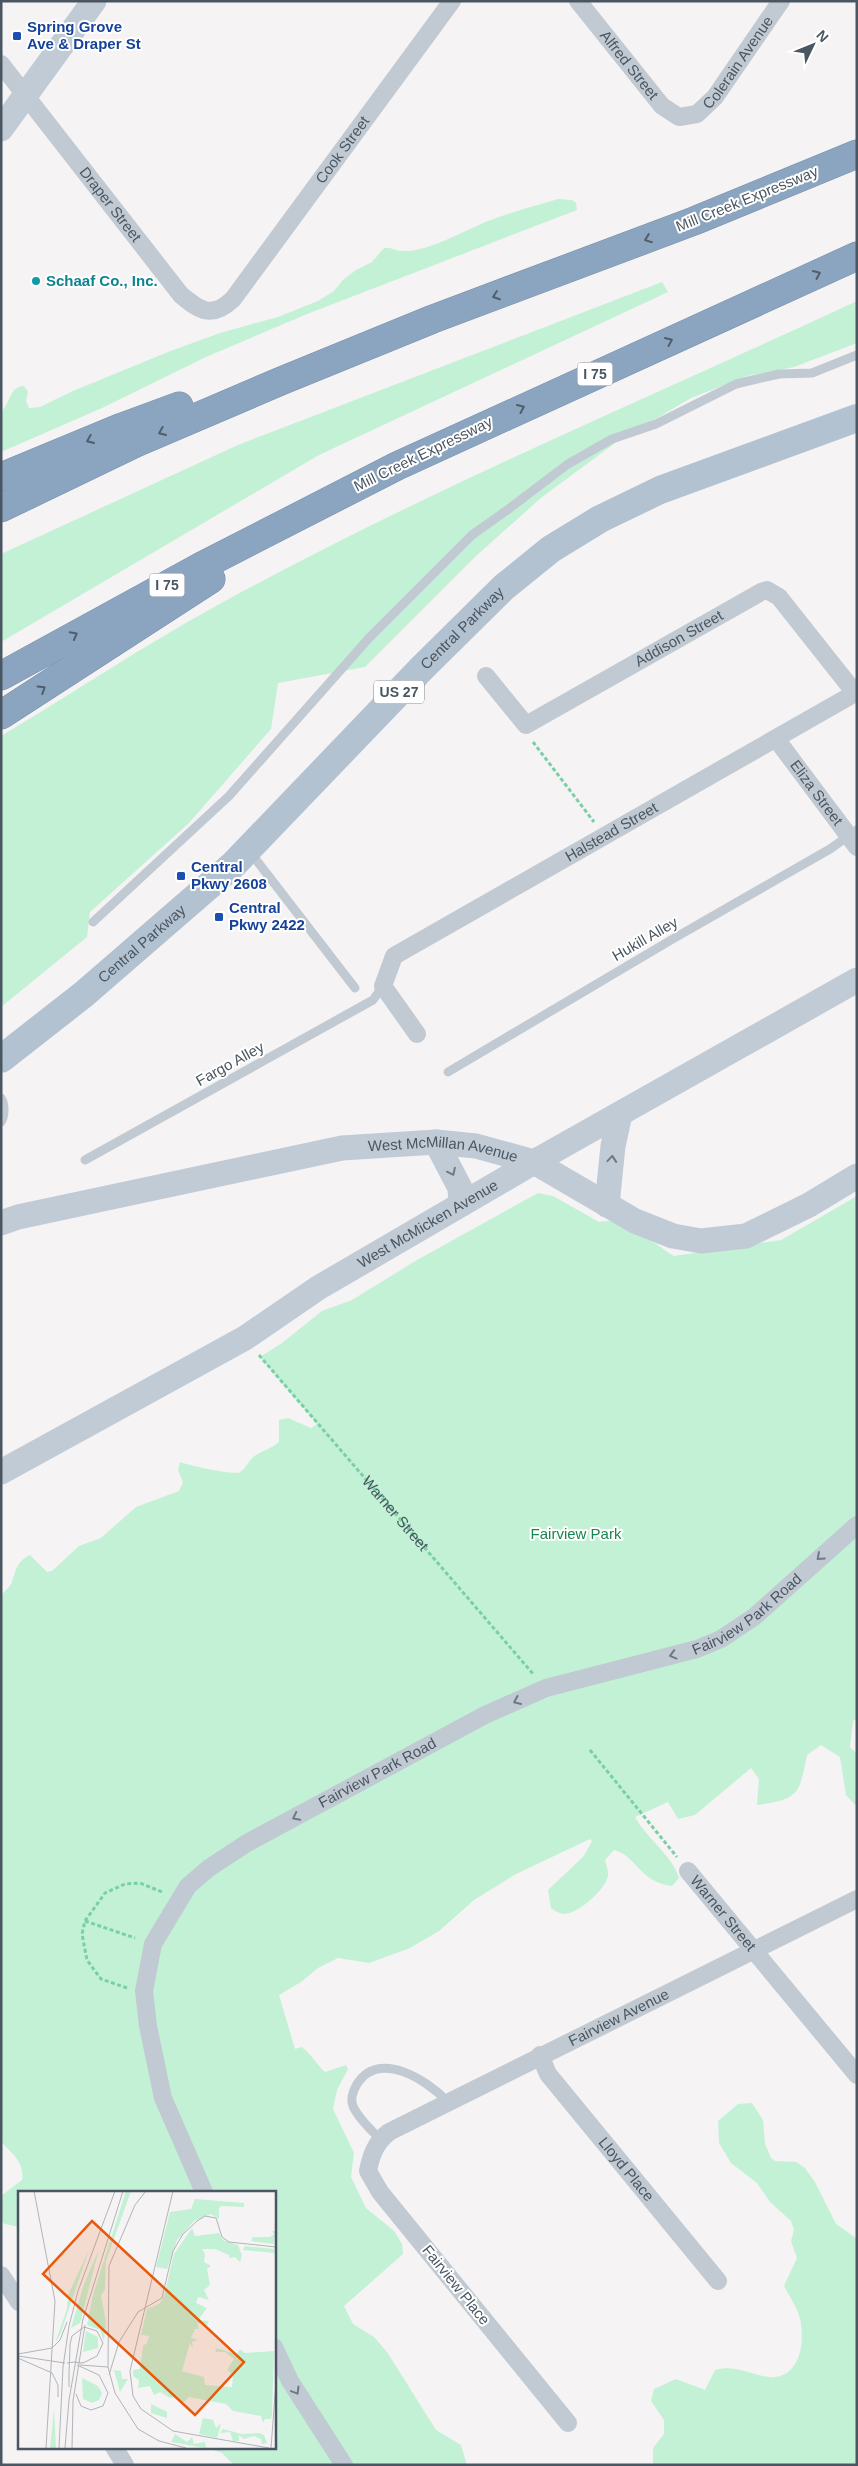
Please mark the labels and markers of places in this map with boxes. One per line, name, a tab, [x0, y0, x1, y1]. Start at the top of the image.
place label: Spring Grove Ave & Draper St	[27, 18, 141, 52]
marker: Spring Grove Ave & Draper St	[11, 30, 23, 42]
place label: Schaaf Co., Inc.	[46, 272, 158, 289]
marker: Schaaf Co., Inc.	[30, 275, 42, 287]
place label: Central Pkwy 2608	[191, 858, 267, 892]
marker: Central Pkwy 2608	[175, 870, 187, 882]
place label: Central Pkwy 2422	[229, 899, 305, 933]
marker: Central Pkwy 2422	[213, 911, 225, 923]

